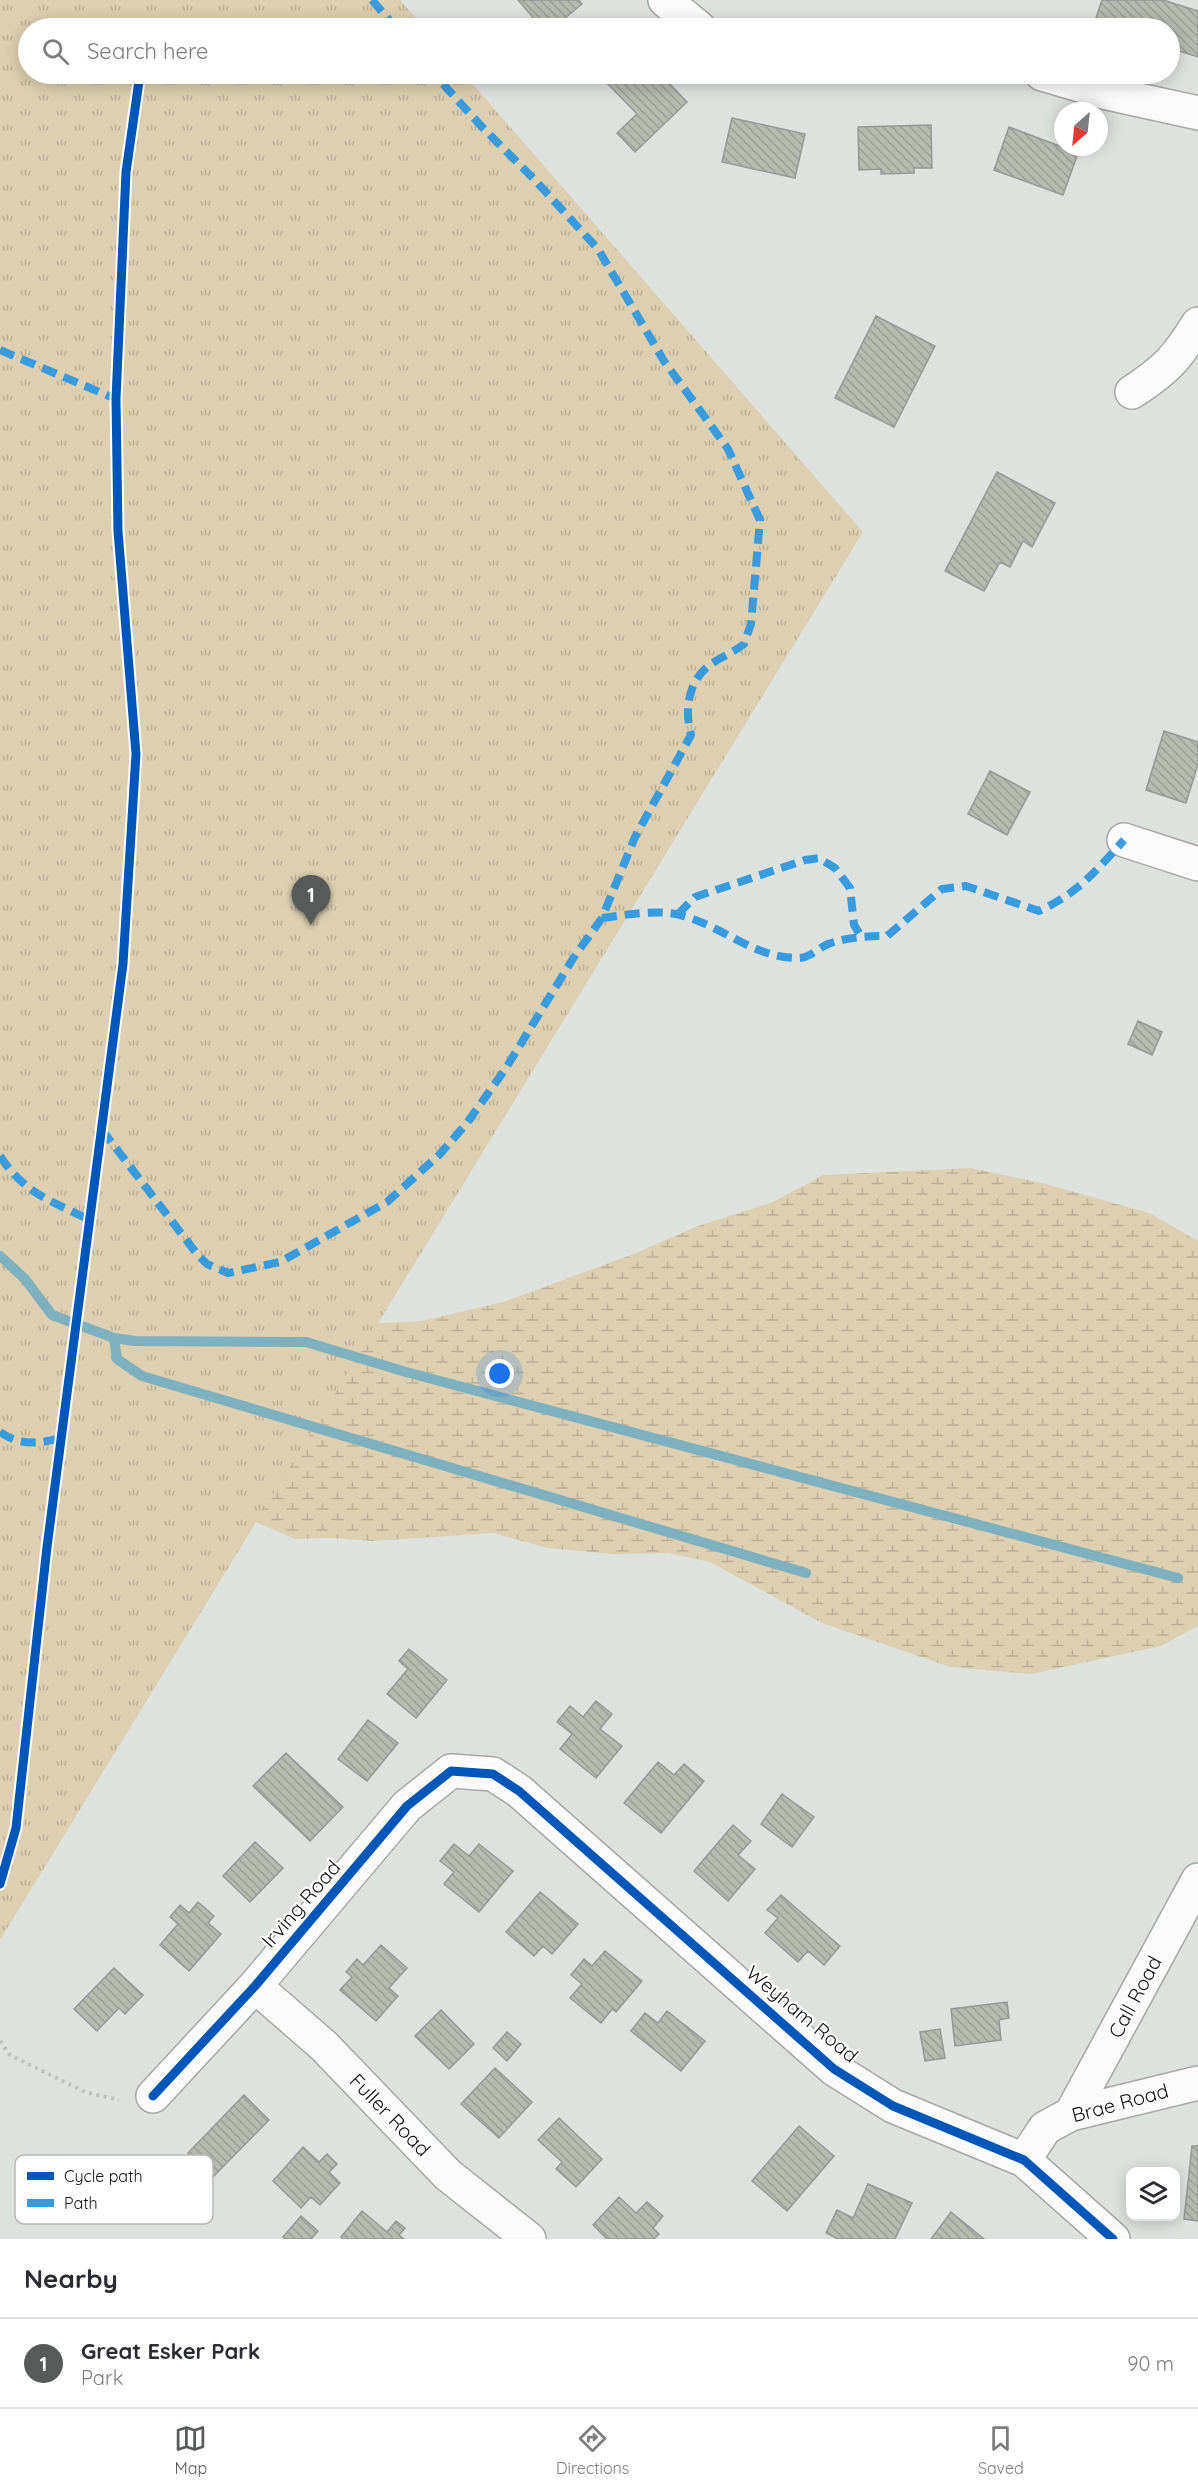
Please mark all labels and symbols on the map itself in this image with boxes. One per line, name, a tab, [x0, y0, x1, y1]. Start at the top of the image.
north arrow	[1054, 102, 1108, 156]
pin: 1	[292, 876, 330, 925]
your location	[485, 1359, 514, 1388]
street label: Irving Road	[256, 1855, 345, 1953]
street label: Call Road	[1103, 1951, 1167, 2042]
street label: Weyham Road	[741, 1960, 863, 2068]
street label: Fuller Road	[345, 2068, 436, 2161]
street label: Brae Road	[1069, 2078, 1171, 2127]
legend	[15, 2155, 213, 2224]
text: Cycle path	[64, 2166, 143, 2186]
text: Path	[64, 2193, 98, 2213]

